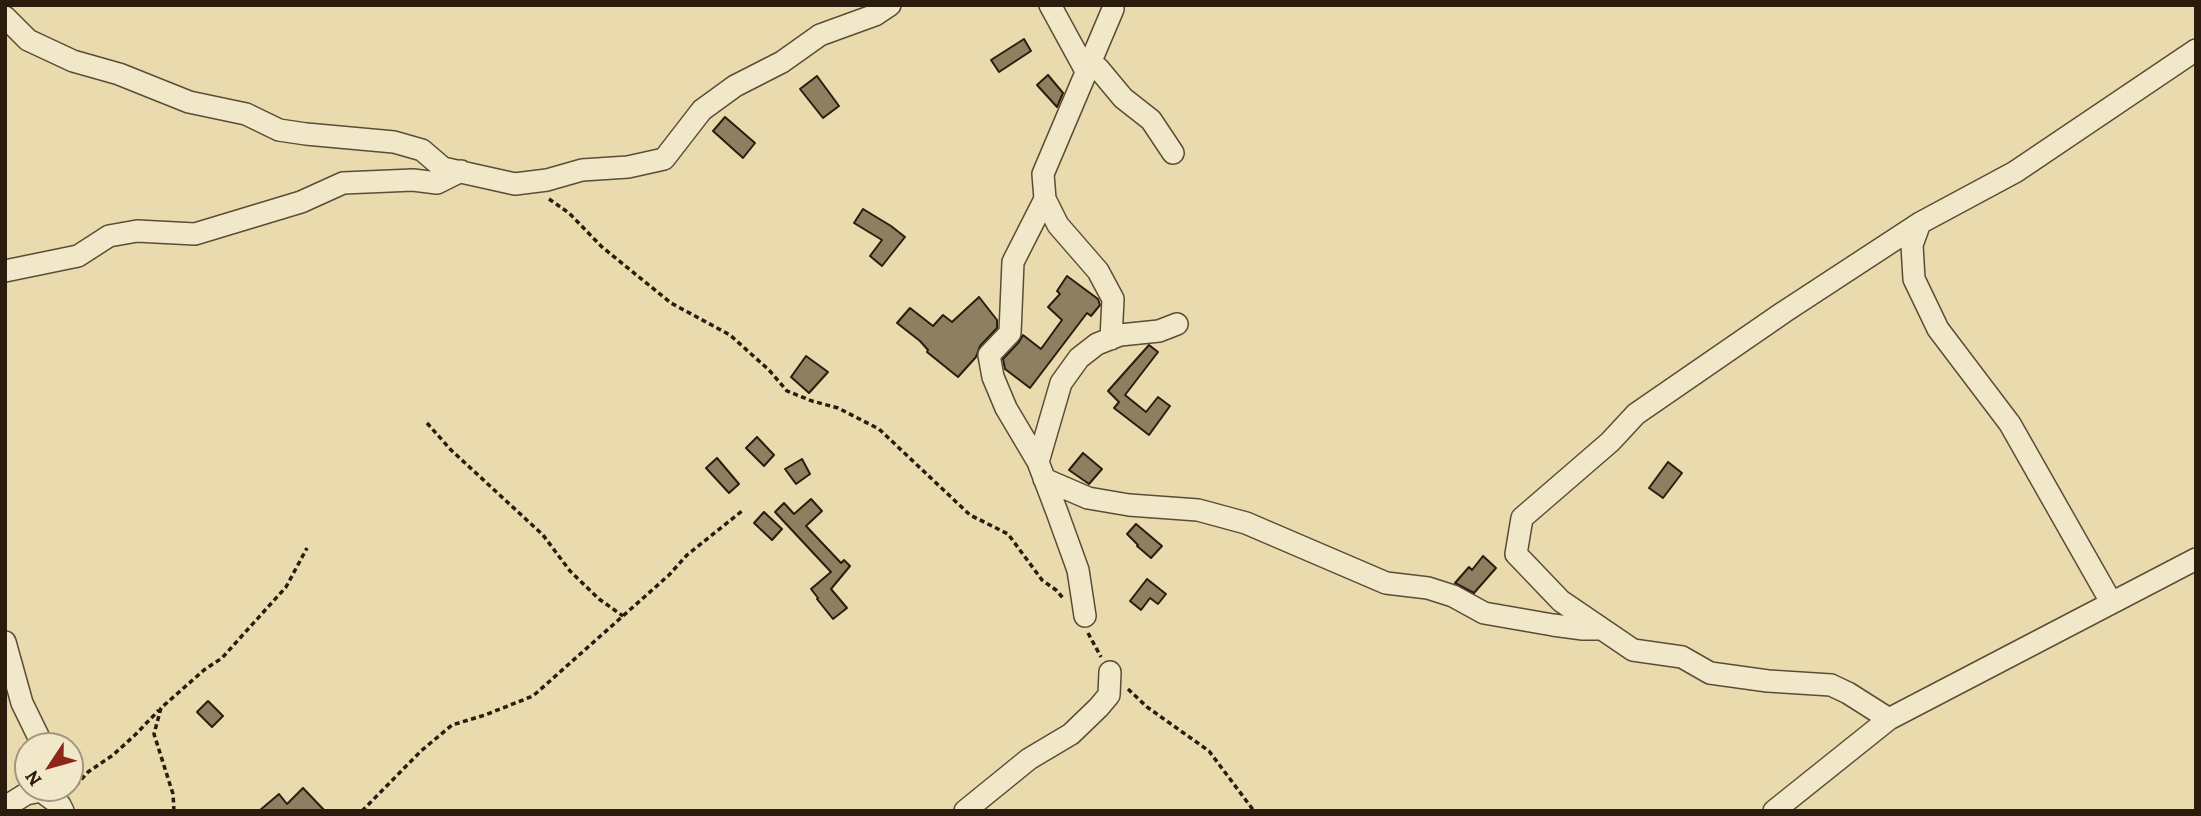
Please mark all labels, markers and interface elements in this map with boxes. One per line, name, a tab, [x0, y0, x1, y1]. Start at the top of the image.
north arrow	[14, 732, 84, 802]
text: N	[19, 765, 48, 791]

